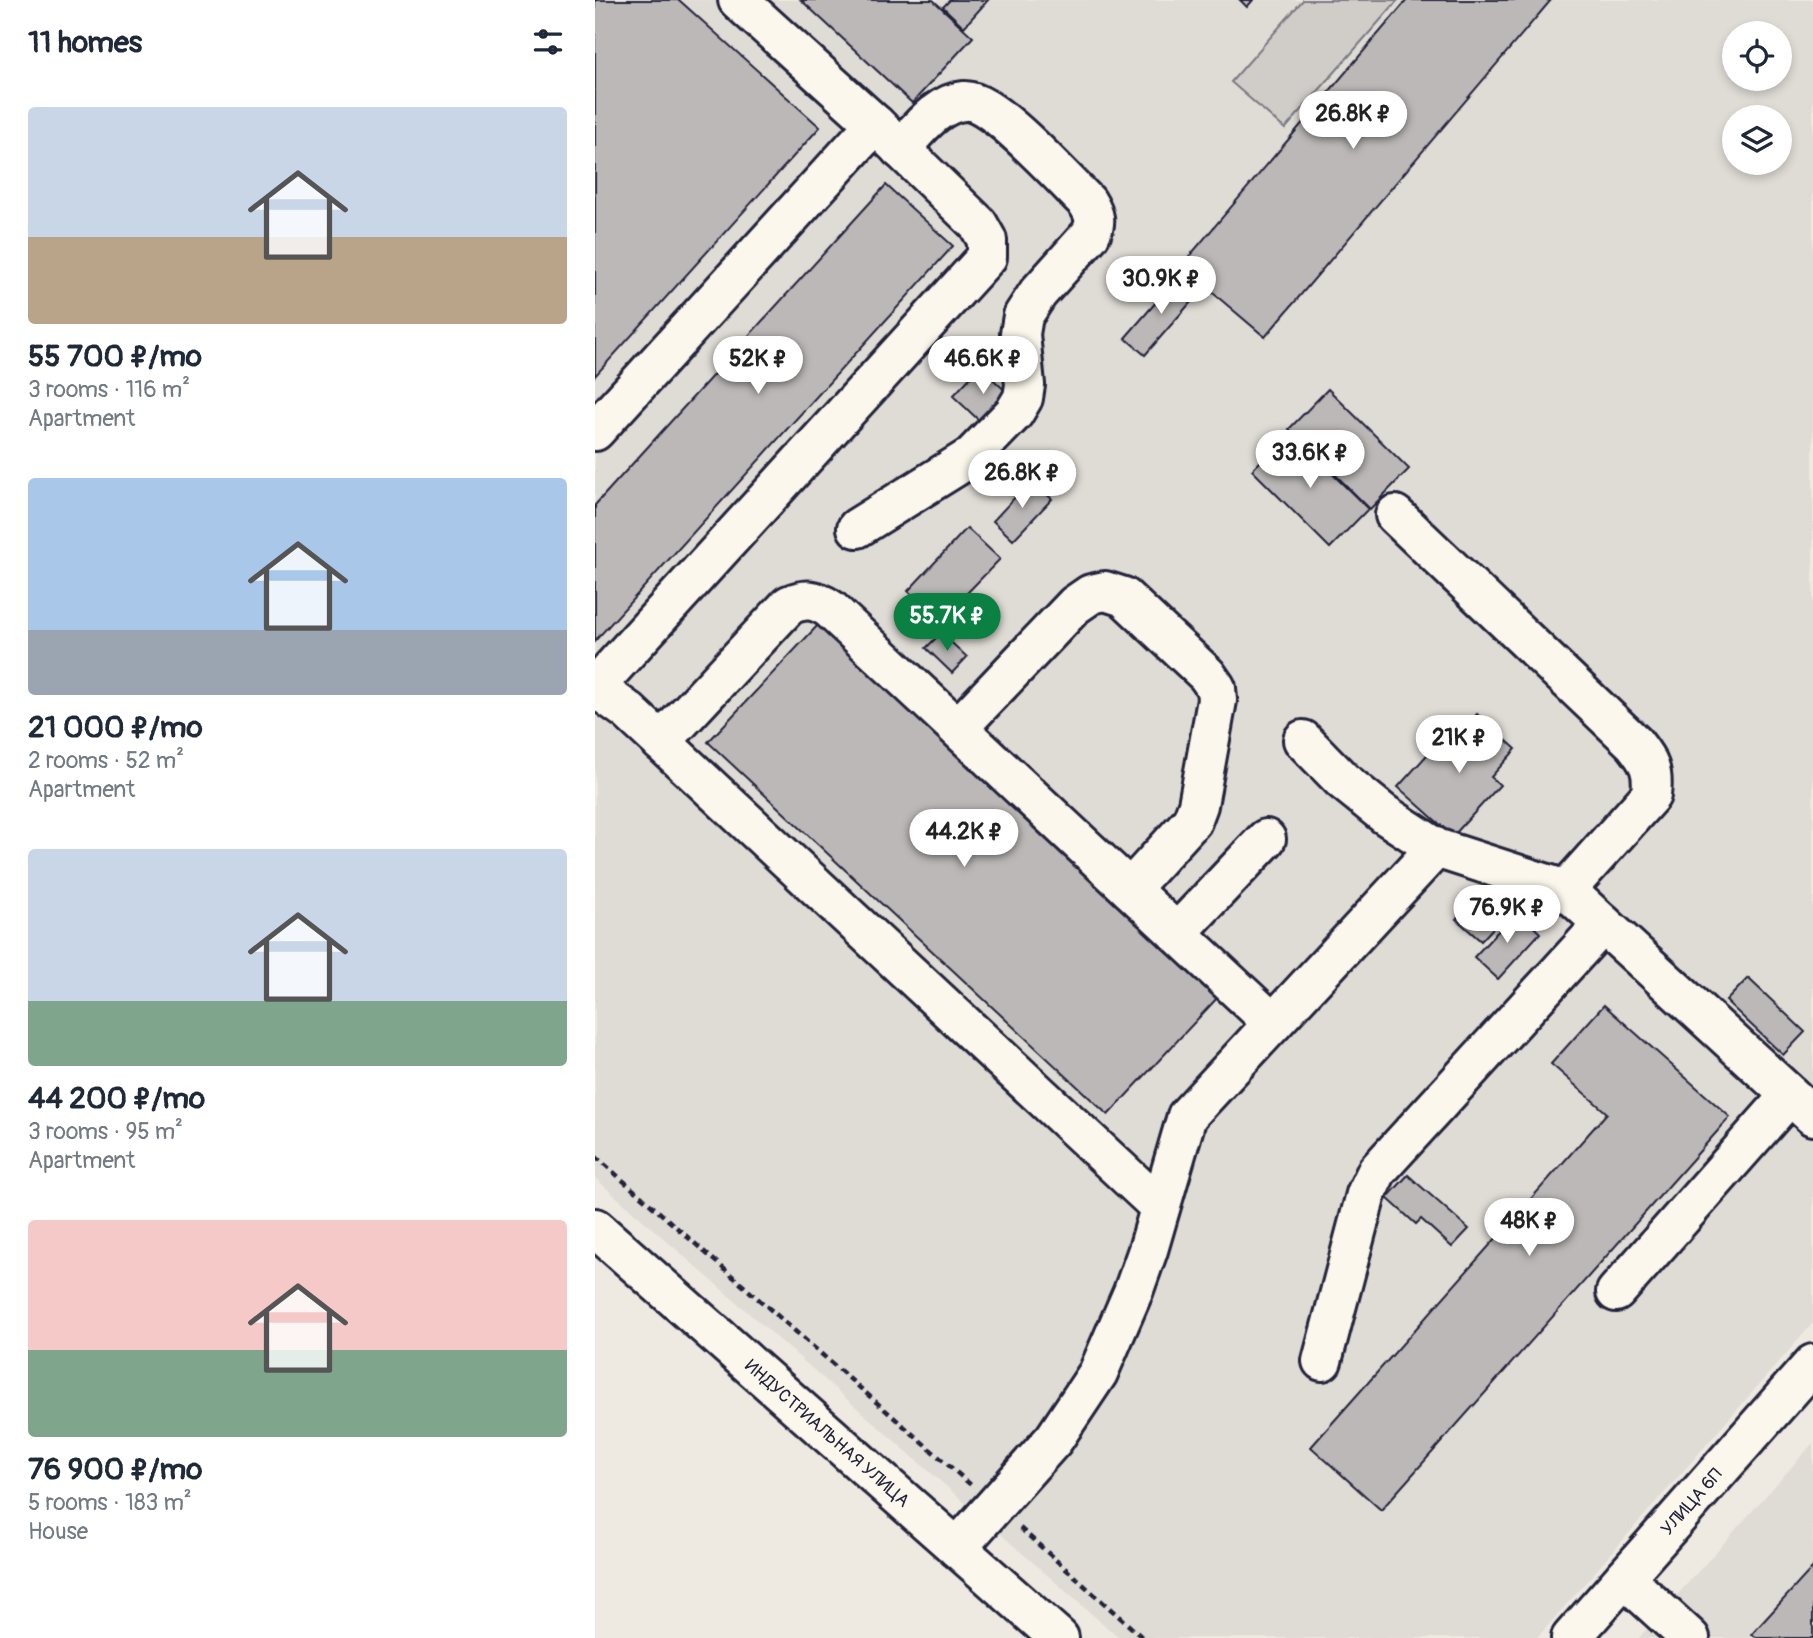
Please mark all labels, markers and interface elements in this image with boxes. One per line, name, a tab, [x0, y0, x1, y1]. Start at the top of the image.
map controls	[1722, 21, 1792, 175]
button: locate	[1722, 21, 1792, 91]
icon: filters	[529, 23, 567, 61]
text: 11 homes	[28, 24, 142, 61]
pin: 26.8K ₽	[1288, 92, 1418, 151]
text: 26.8K ₽	[1315, 99, 1391, 128]
button: layers	[1722, 105, 1792, 175]
icon: home	[235, 152, 361, 278]
pin: 30.9K ₽	[1096, 256, 1226, 316]
text: 30.9K ₽	[1122, 264, 1200, 293]
pin: 52K ₽	[709, 336, 807, 396]
pin: 46.6K ₽	[918, 336, 1048, 396]
text: 55 700 ₽/mo	[28, 338, 202, 375]
text: 52K ₽	[729, 344, 787, 373]
text: 46.6K ₽	[944, 344, 1022, 373]
text: 3 rooms · 116 m²	[28, 375, 190, 404]
text: Apartment	[28, 404, 135, 433]
pin: 33.6K ₽	[1245, 430, 1375, 490]
text: 33.6K ₽	[1272, 438, 1348, 467]
pin: 26.8K ₽	[957, 450, 1087, 510]
text: 26.8K ₽	[984, 458, 1060, 487]
icon: home	[235, 523, 361, 649]
pin: 55.7K ₽	[882, 594, 1012, 653]
text: 55.7K ₽	[910, 601, 984, 630]
text: 21 000 ₽/mo	[28, 709, 203, 746]
pin: 21K ₽	[1410, 716, 1508, 775]
text: 21K ₽	[1432, 723, 1486, 752]
text: 2 rooms · 52 m²	[28, 746, 184, 775]
text: Apartment	[28, 775, 135, 804]
pin: 44.2K ₽	[899, 810, 1029, 869]
text: 44.2K ₽	[925, 817, 1003, 846]
pin: 76.9K ₽	[1442, 886, 1572, 945]
text: 76.9K ₽	[1469, 893, 1545, 922]
icon: home	[235, 894, 361, 1020]
text: 44 200 ₽/mo	[28, 1080, 205, 1117]
text: 3 rooms · 95 m²	[28, 1117, 183, 1146]
text: Apartment	[28, 1146, 135, 1175]
pin: 48K ₽	[1480, 1198, 1578, 1258]
text: 48K ₽	[1500, 1206, 1558, 1235]
icon: home	[235, 1265, 361, 1391]
street label: ИНДУСТРИАЛЬНАЯ УЛИЦА	[740, 1354, 915, 1512]
text: 76 900 ₽/mo	[28, 1451, 202, 1488]
street label: УЛИЦА 6П	[1656, 1463, 1727, 1540]
text: 5 rooms · 183 m²	[28, 1488, 192, 1517]
text: House	[28, 1517, 88, 1546]

